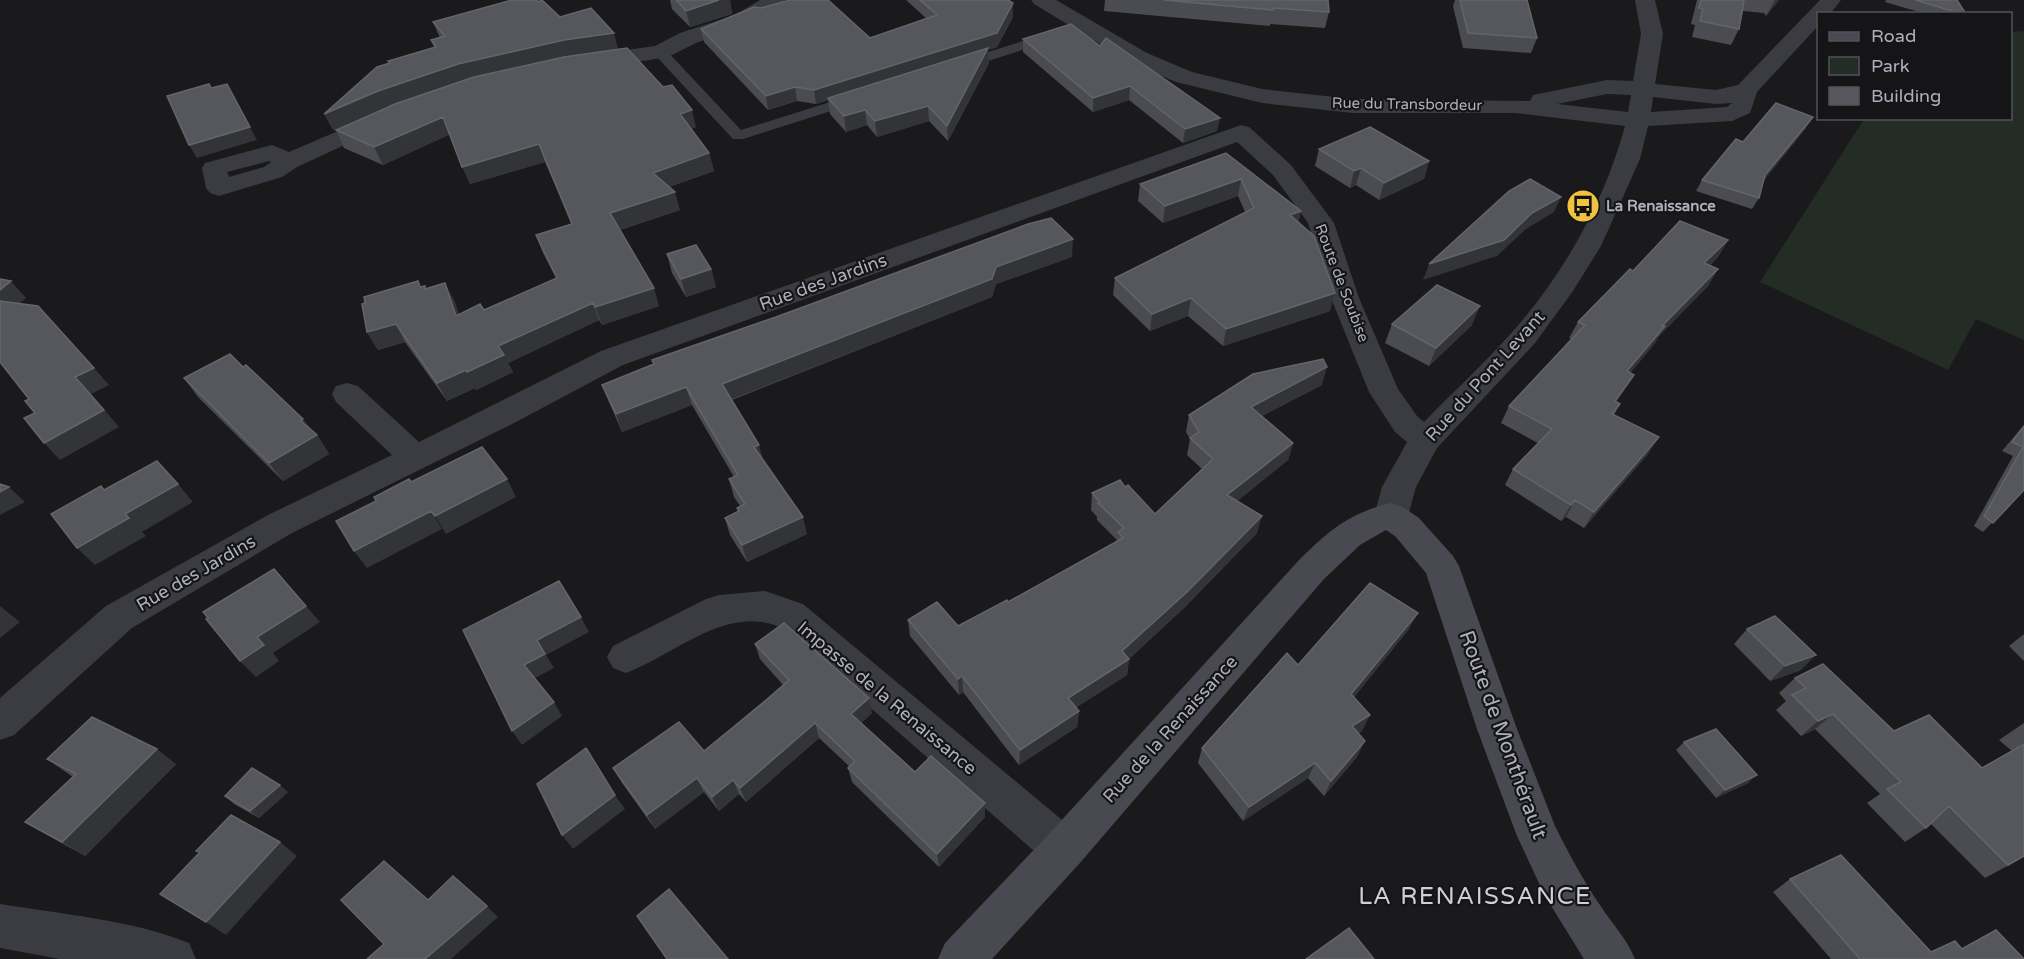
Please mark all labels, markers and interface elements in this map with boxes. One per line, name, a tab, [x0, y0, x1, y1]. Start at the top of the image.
legend	[1817, 12, 2012, 120]
text: Road	[1871, 25, 1916, 47]
text: Park	[1871, 55, 1910, 77]
text: Building	[1871, 85, 1941, 107]
street label: Rue du Transbordeur	[1332, 94, 1483, 114]
bus stop icon: La Renaissance	[1565, 188, 1601, 224]
place label: La Renaissance	[1606, 197, 1716, 215]
street label: Route de Soubise	[1311, 221, 1373, 345]
street label: Rue des Jardins	[756, 249, 890, 315]
street label: Rue du Pont Levant	[1420, 306, 1550, 446]
street label: Rue des Jardins	[132, 530, 260, 616]
street label: Impasse de la Renaissance	[793, 617, 981, 779]
street label: Route de Monthérault	[1454, 627, 1552, 843]
street label: Rue de la Renaissance	[1098, 651, 1242, 807]
district label: LA RENAISSANCE	[1358, 882, 1592, 911]

